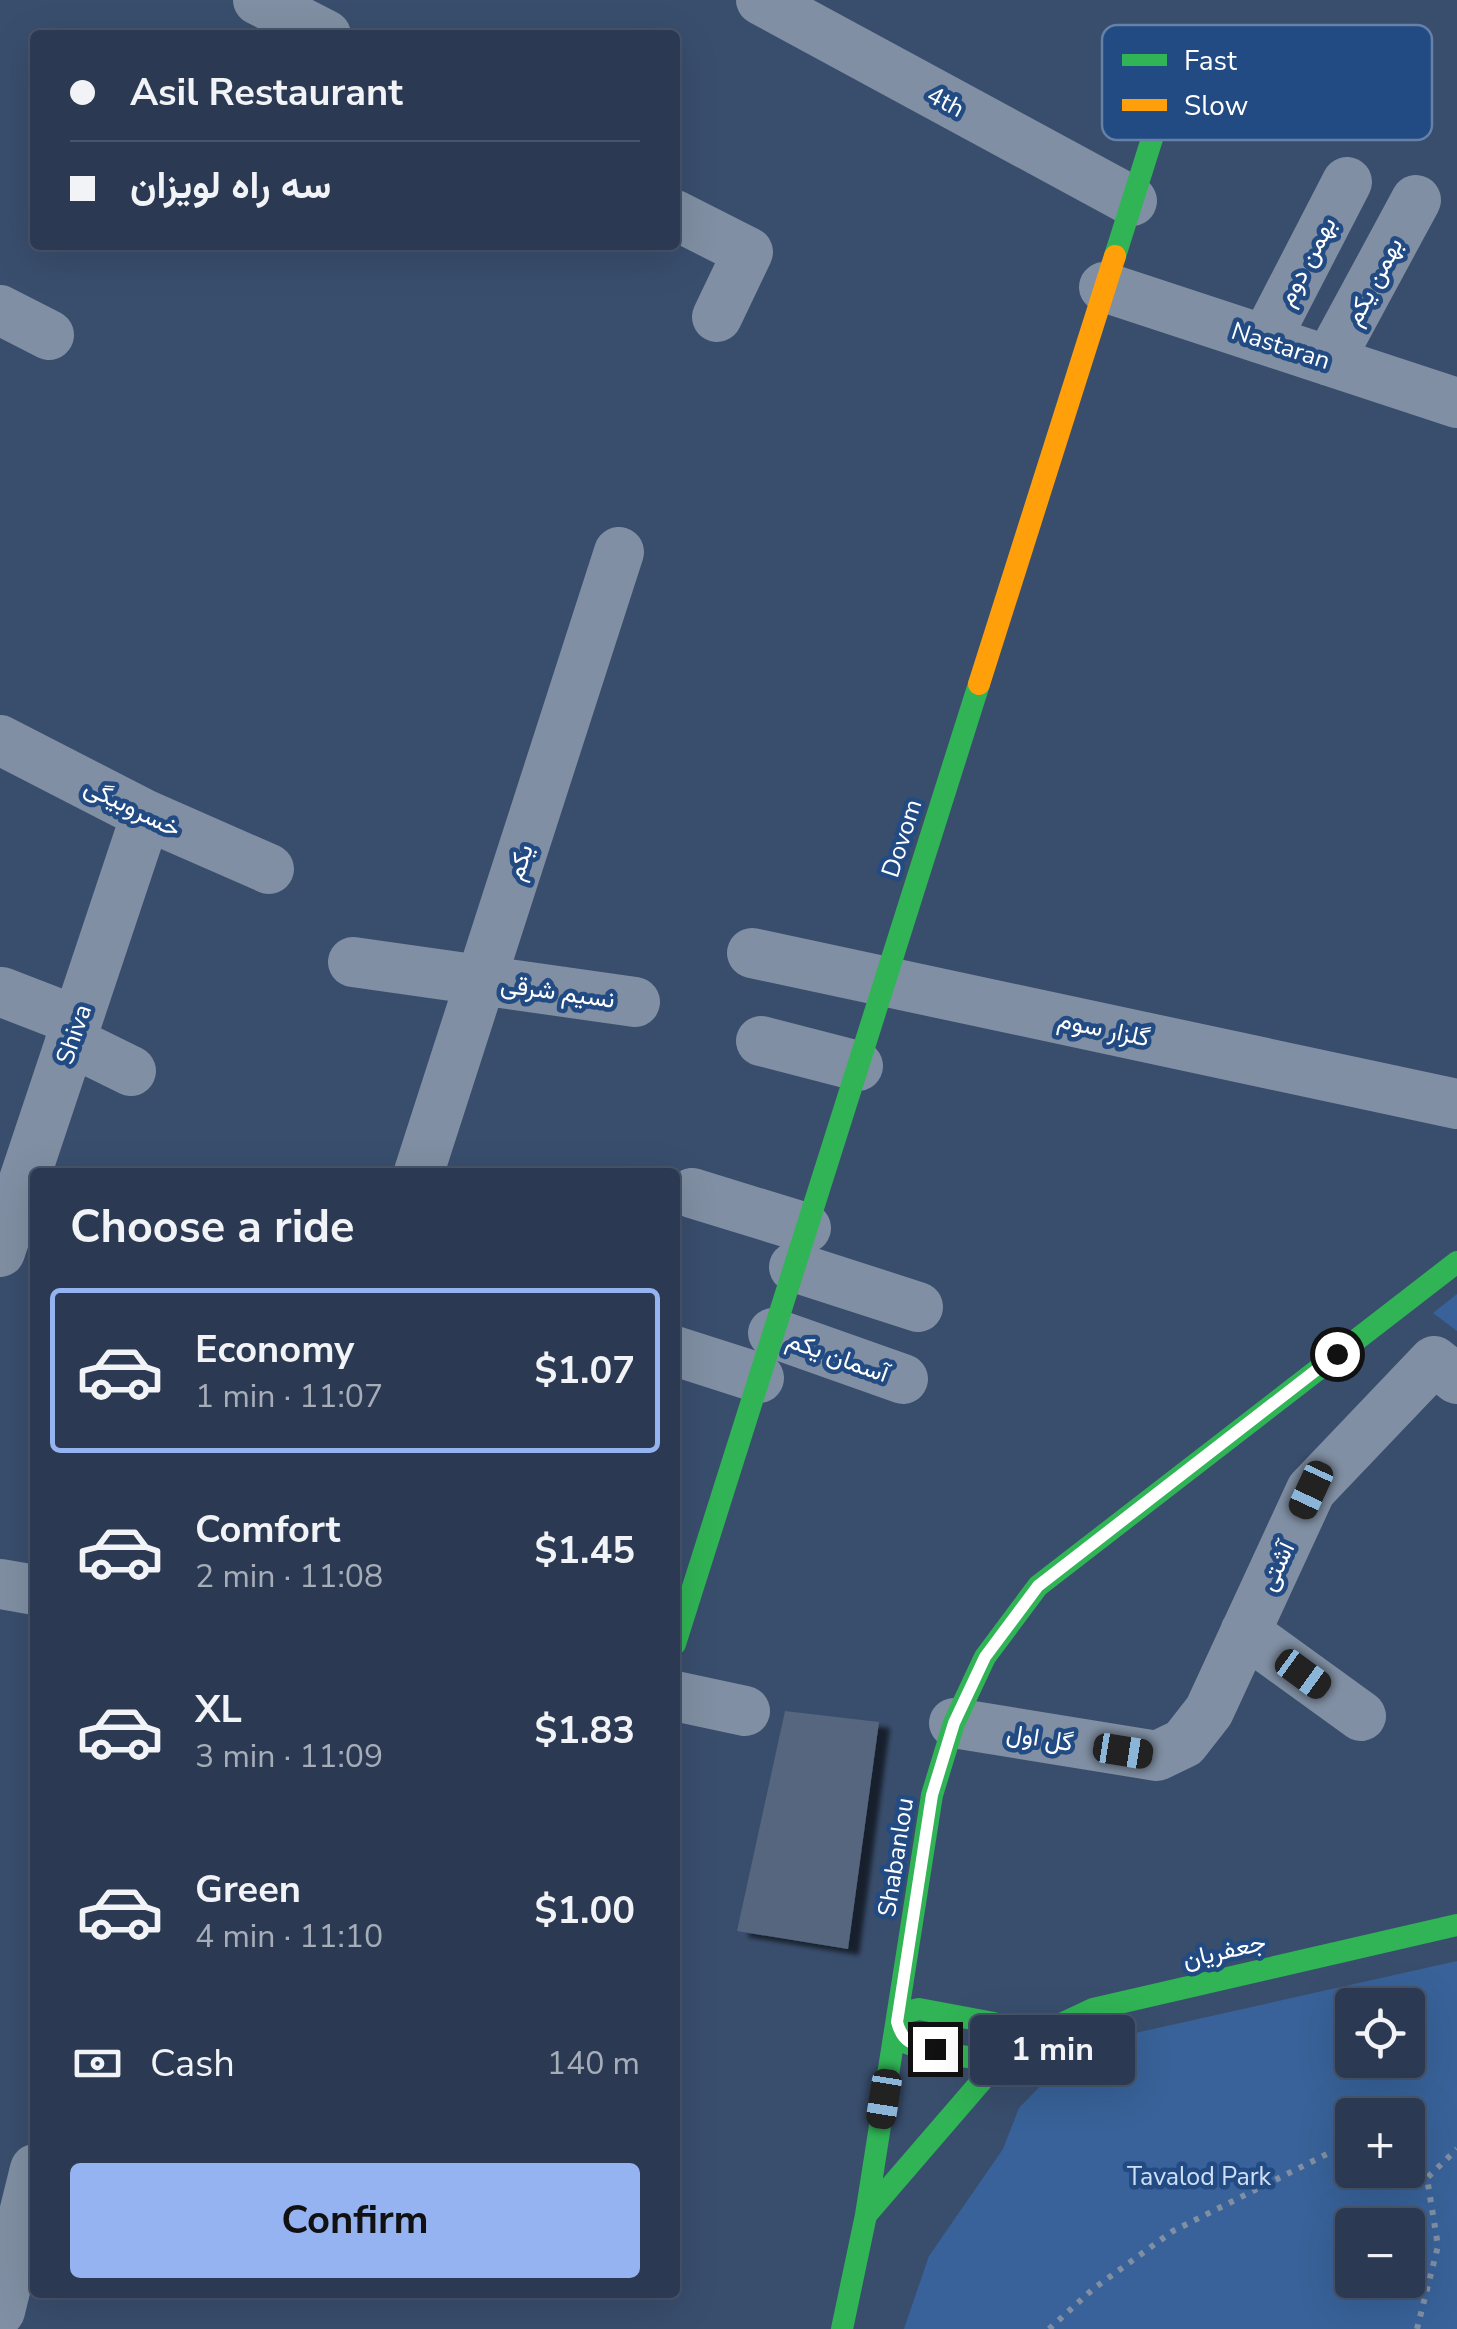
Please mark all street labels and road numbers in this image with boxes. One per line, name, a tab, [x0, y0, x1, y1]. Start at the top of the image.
street label: 4th	[921, 78, 970, 126]
street label: بهمن دوم	[1269, 211, 1345, 312]
street label: بهمن یکم	[1337, 232, 1411, 331]
street label: Nastaran	[1227, 314, 1334, 378]
street label: خسروبیگی	[79, 770, 187, 846]
street label: Dovom	[873, 795, 931, 882]
street label: یکم	[498, 840, 542, 885]
street label: نسیم شرقی	[499, 967, 617, 1017]
street label: Shiva	[48, 1000, 100, 1069]
street label: گلزار سوم	[1055, 1003, 1153, 1055]
street label: آسمان یکم	[782, 1323, 895, 1392]
street label: آشتی	[1251, 1534, 1304, 1597]
street label: گل اول	[1004, 1716, 1076, 1760]
street label: Shabanlou	[870, 1795, 922, 1919]
street label: جعفریان	[1179, 1925, 1269, 1977]

